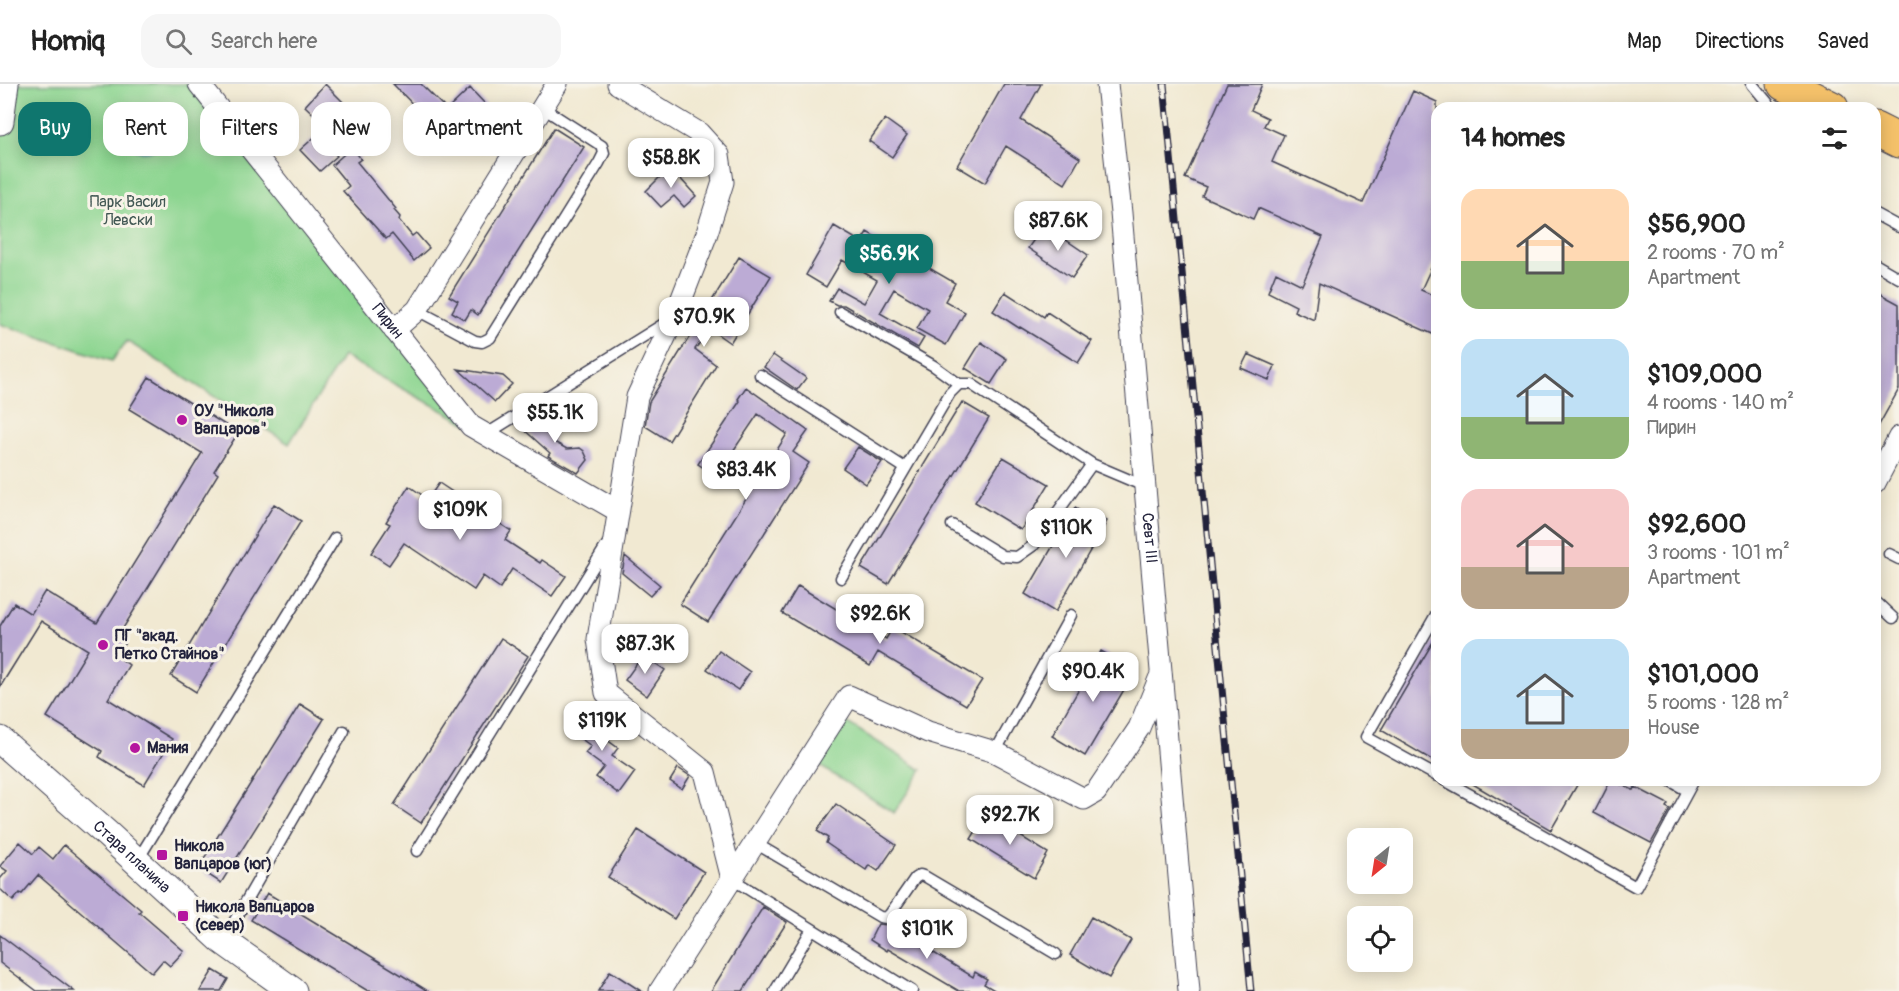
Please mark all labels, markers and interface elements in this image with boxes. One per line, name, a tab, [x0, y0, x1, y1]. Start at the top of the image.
search box	[141, 14, 561, 68]
text: Homiq	[30, 24, 105, 59]
icon: search	[162, 25, 195, 58]
text: Search here	[210, 27, 317, 55]
text: Map	[1627, 28, 1662, 55]
text: Directions	[1695, 28, 1784, 55]
text: Saved	[1817, 28, 1869, 55]
chip: Buy	[18, 102, 91, 156]
chip: Rent	[103, 102, 188, 156]
chip: Filters	[200, 102, 299, 156]
chip: New	[311, 102, 391, 156]
chip: Apartment	[403, 102, 543, 156]
text: 14 homes	[1461, 122, 1565, 154]
icon: filters	[1818, 122, 1851, 155]
pin: $58.8K	[622, 138, 720, 189]
text: $58.8K	[642, 145, 700, 170]
park label: Парк Васил Левски	[90, 192, 166, 230]
pin: $87.6K	[1009, 201, 1107, 252]
text: $87.6K	[1028, 208, 1088, 233]
text: $56,900	[1647, 208, 1746, 240]
icon: home	[1509, 213, 1581, 285]
pin: $56.9K	[840, 234, 938, 285]
text: 2 rooms · 70 m²	[1647, 240, 1785, 265]
text: $56.9K	[859, 241, 919, 266]
text: Apartment	[1647, 265, 1740, 290]
pin: $70.9K	[655, 297, 753, 348]
street label: Пирин	[368, 299, 408, 343]
text: $70.9K	[673, 304, 735, 329]
text: $109,000	[1647, 358, 1762, 390]
icon: home	[1509, 363, 1581, 435]
text: 4 rooms · 140 m²	[1647, 390, 1794, 415]
pin: $55.1K	[506, 393, 604, 444]
text: $55.1K	[527, 400, 583, 425]
place label: ОУ "Никола Вапцаров"	[194, 401, 274, 439]
marker: ОУ "Никола Вапцаров"	[175, 413, 189, 427]
text: Пирин	[1647, 415, 1696, 440]
pin: $83.4K	[697, 450, 795, 501]
text: $83.4K	[716, 457, 776, 482]
pin: $109K	[418, 490, 502, 541]
text: $109K	[433, 497, 487, 522]
pin: $110K	[1024, 508, 1108, 559]
text: $92,600	[1647, 508, 1746, 540]
street label: Севт III	[1137, 512, 1162, 564]
icon: home	[1509, 513, 1581, 585]
text: $110K	[1040, 515, 1092, 540]
text: 3 rooms · 101 m²	[1647, 540, 1790, 565]
text: Apartment	[1647, 565, 1740, 590]
pin: $92.6K	[831, 594, 929, 645]
text: $92.6K	[850, 601, 910, 626]
pin: $87.3K	[596, 624, 694, 675]
place label: ПГ "акад. Петко Стайнов"	[115, 626, 225, 664]
text: $87.3K	[615, 631, 675, 656]
marker: ПГ "акад. Петко Стайнов"	[96, 638, 110, 652]
pin: $90.4K	[1044, 652, 1142, 703]
text: $101,000	[1647, 658, 1759, 690]
text: $90.4K	[1062, 659, 1124, 684]
icon: home	[1509, 663, 1581, 735]
text: 5 rooms · 128 m²	[1647, 690, 1789, 715]
pin: $119K	[560, 701, 644, 752]
text: $119K	[578, 708, 626, 733]
text: House	[1647, 715, 1699, 740]
place label: Мания	[147, 738, 189, 758]
marker: Мания	[128, 741, 142, 755]
pin: $92.7K	[961, 795, 1059, 846]
text: $92.7K	[980, 802, 1040, 827]
street label: Стара планина	[89, 816, 175, 897]
north arrow	[1347, 828, 1413, 894]
map controls	[1347, 828, 1413, 972]
place label: Никола Вапцаров (юг)	[174, 836, 272, 874]
marker: Никола Вапцаров (юг)	[155, 848, 169, 862]
place label: Никола Вапцаров (север)	[195, 897, 315, 935]
button: locate	[1347, 906, 1413, 972]
marker: Никола Вапцаров (север)	[176, 909, 190, 923]
pin: $101K	[885, 909, 969, 960]
text: $101K	[901, 916, 953, 941]

